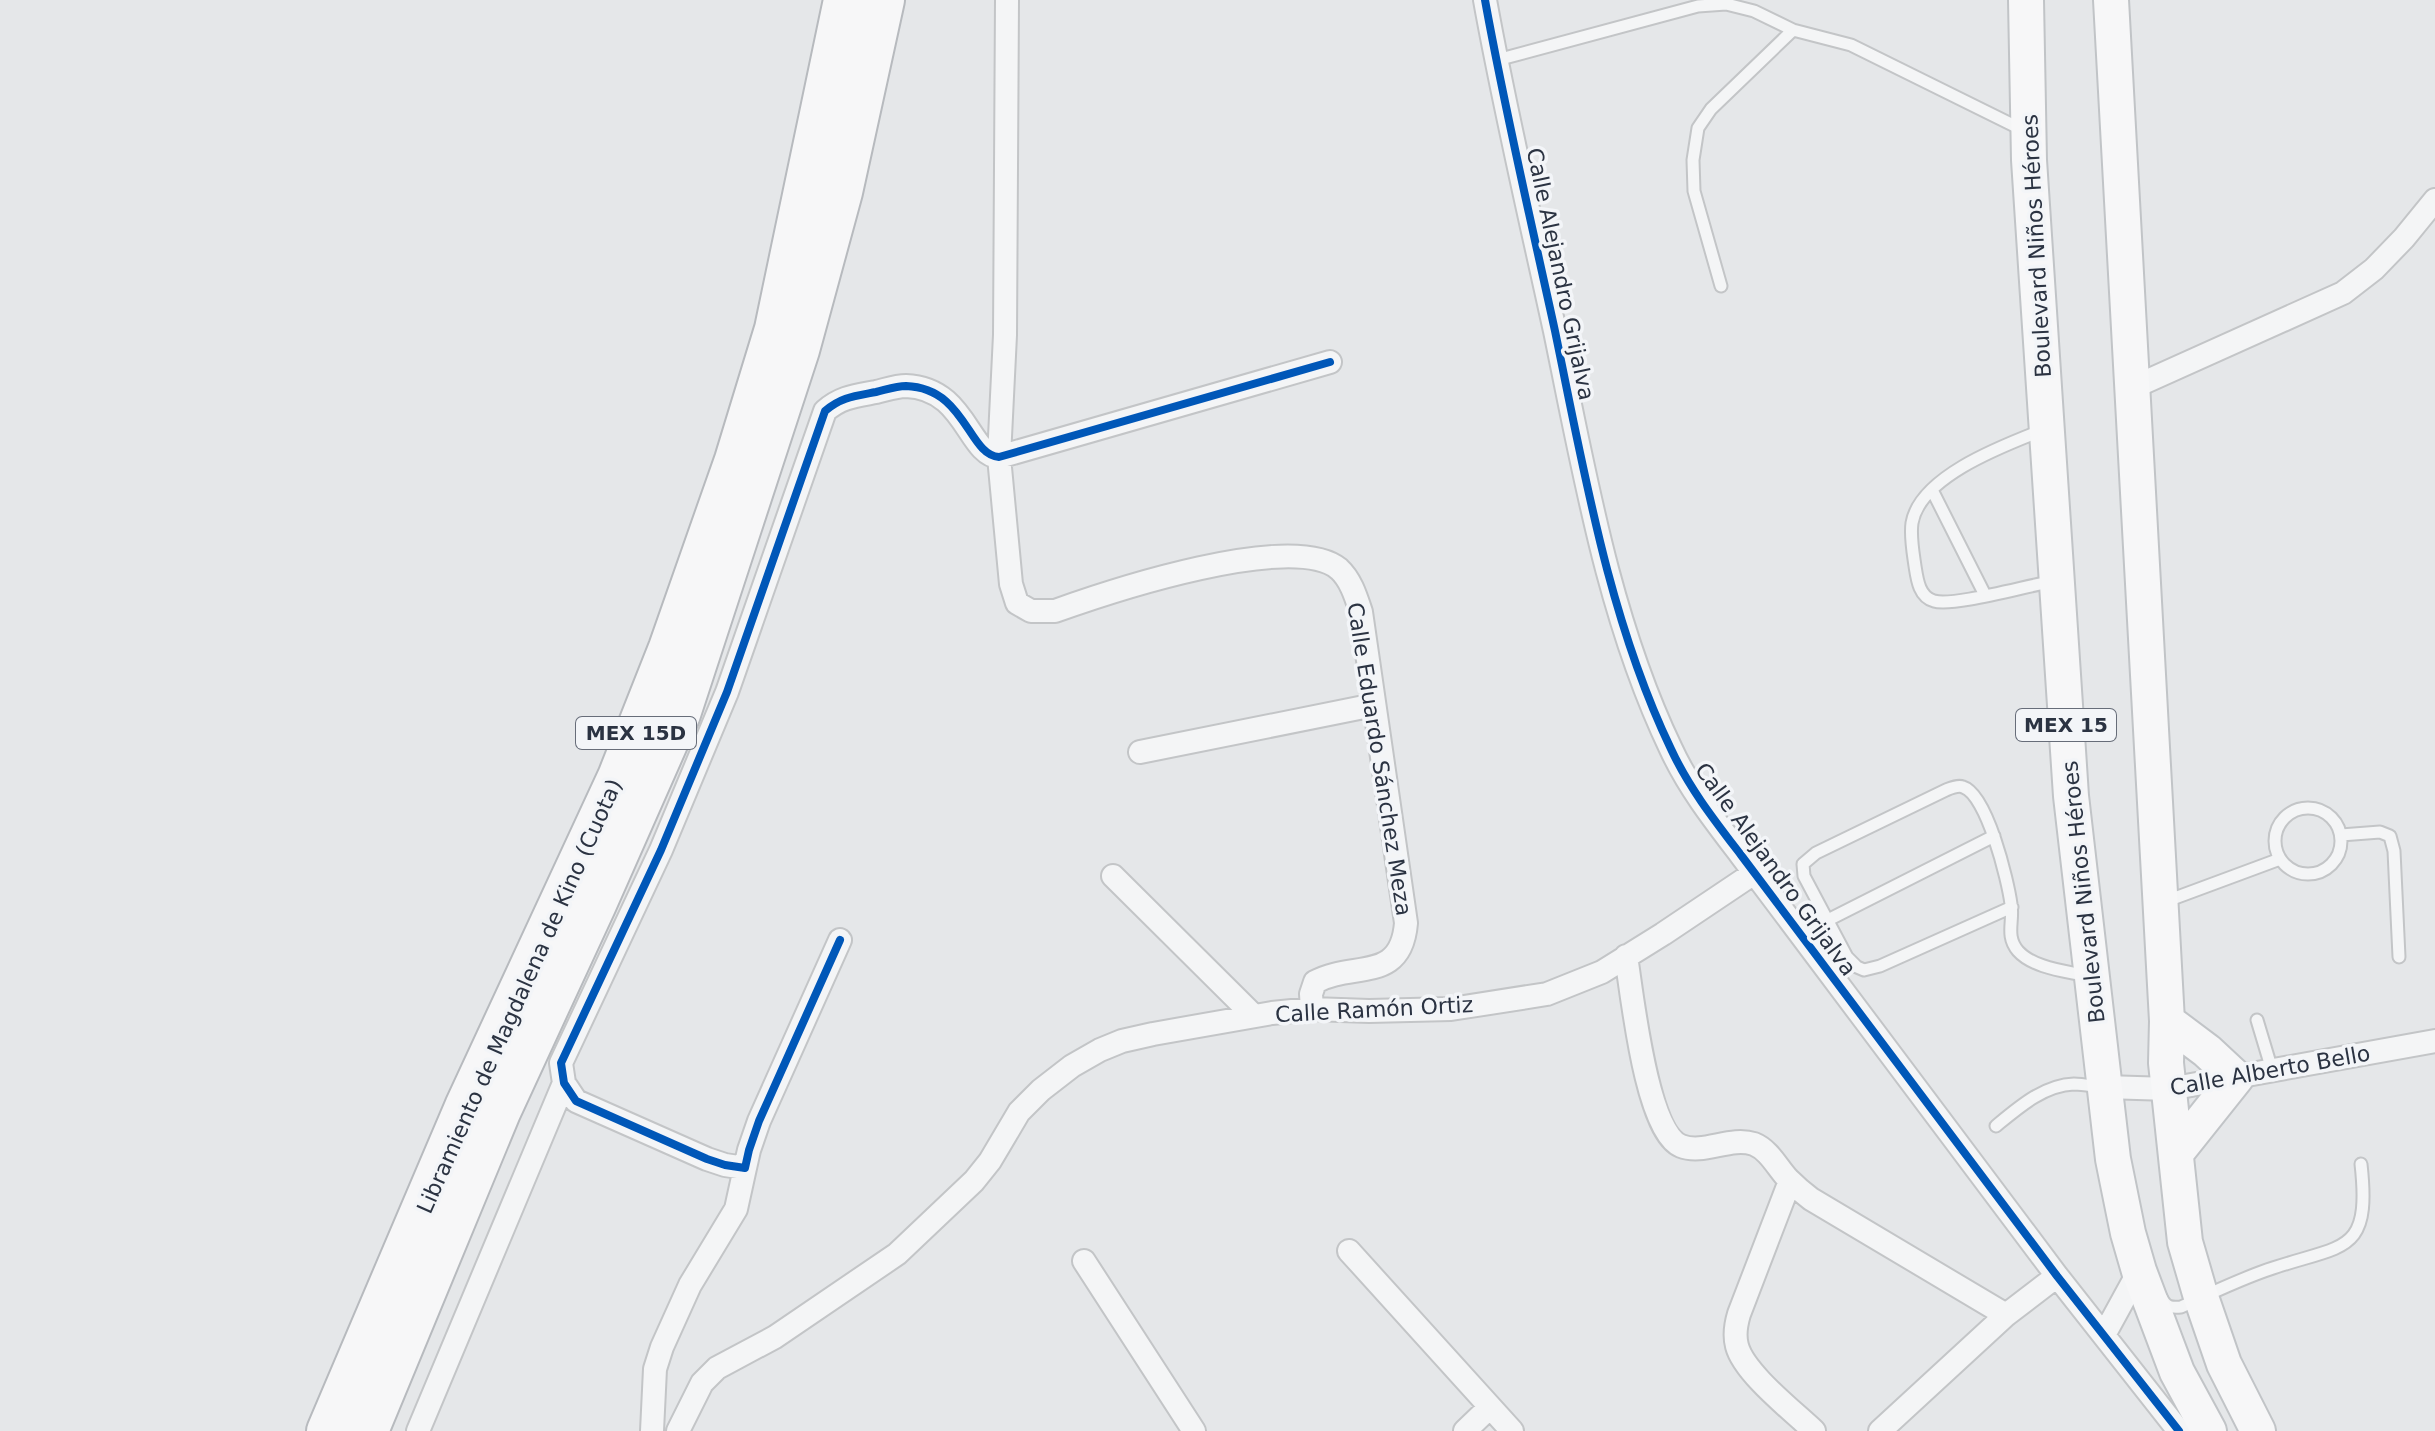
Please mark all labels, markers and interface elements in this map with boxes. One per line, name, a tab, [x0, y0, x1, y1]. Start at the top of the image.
street label: Boulevard Niños Héroes	[2017, 114, 2056, 378]
street label: Calle Alejandro Grijalva	[1522, 146, 1599, 403]
street label: Calle Eduardo Sánchez Meza	[1342, 601, 1417, 918]
road number: MEX 15	[2016, 709, 2116, 741]
road number: MEX 15D	[576, 717, 696, 749]
street label: Calle Alejandro Grijalva	[1690, 758, 1861, 981]
street label: Boulevard Niños Héroes	[2057, 759, 2110, 1024]
street label: Libramiento de Magdalena de Kino (Cuota)	[412, 775, 627, 1217]
street label: Calle Ramón Ortiz	[1274, 992, 1474, 1027]
street label: Calle Alberto Bello	[2168, 1041, 2372, 1100]

